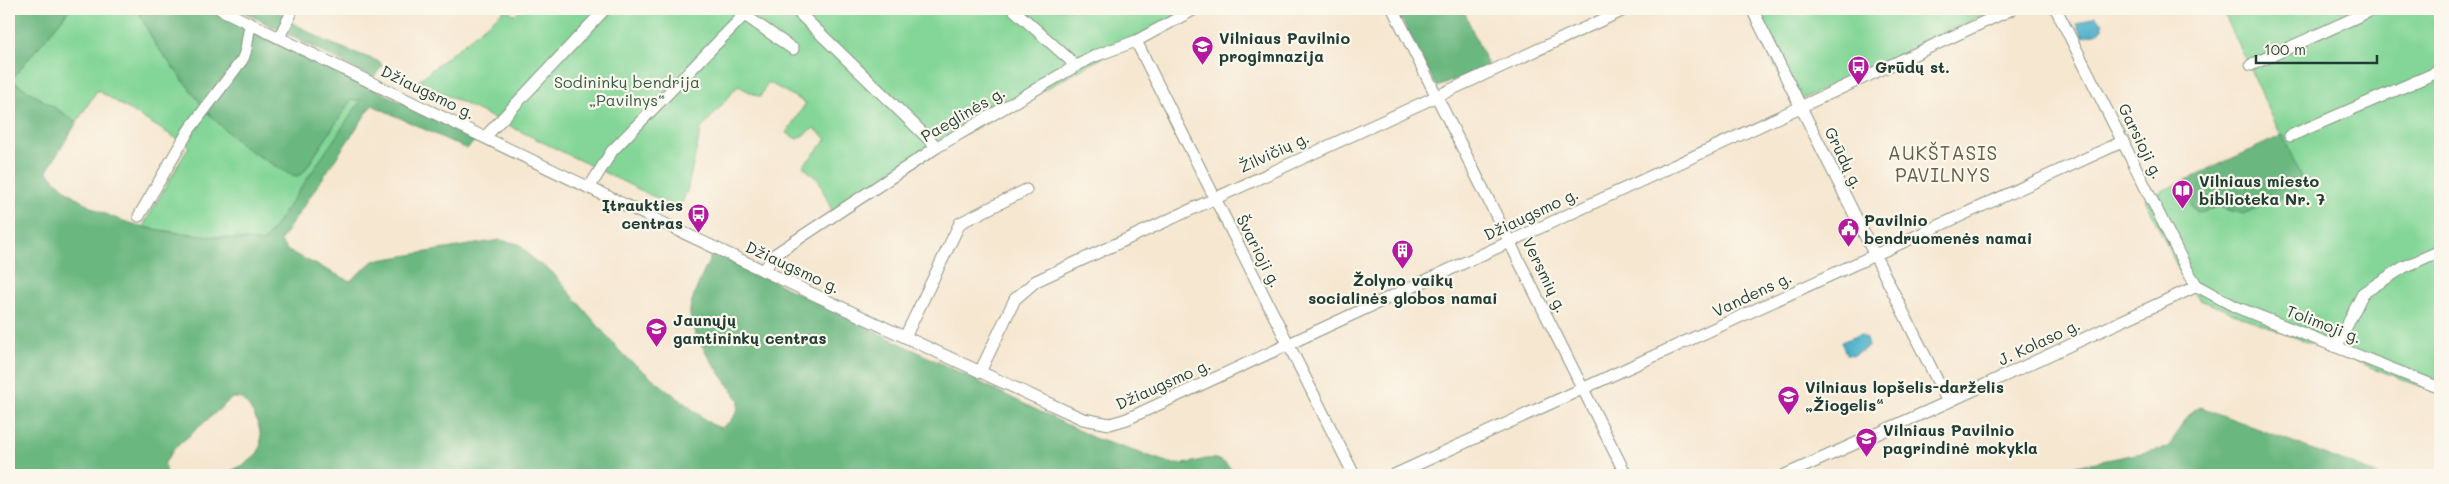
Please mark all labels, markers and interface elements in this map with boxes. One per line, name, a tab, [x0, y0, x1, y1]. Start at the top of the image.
place label: Vilniaus Pavilnio progimnazija	[1219, 27, 1350, 66]
scale bar	[2256, 32, 2378, 64]
school or university icon: Vilniaus Pavilnio progimnazija	[1191, 35, 1215, 66]
text: 100 m	[2264, 39, 2306, 59]
bus stop icon: Grūdų st.	[1847, 55, 1871, 86]
place label: Grūdų st.	[1875, 56, 1950, 77]
street label: Džiaugsmo g.	[378, 60, 479, 123]
park label: Sodininkų bendrija „Pavilnys“	[554, 71, 700, 110]
street label: Paeglinės g.	[917, 81, 1009, 146]
street label: Garsioji g.	[2114, 100, 2169, 182]
street label: Grūdų g.	[1820, 123, 1869, 192]
street label: Žilvičių g.	[1235, 126, 1312, 177]
district label: AUKŠTASIS PAVILNYS	[1888, 140, 1998, 187]
place label: Vilniaus miesto biblioteka Nr. 7	[2199, 170, 2325, 209]
library icon: Vilniaus miesto biblioteka Nr. 7	[2171, 178, 2195, 209]
street label: Džiaugsmo g.	[1480, 182, 1581, 245]
place label: Įtraukties centras	[602, 194, 683, 233]
bus stop icon: Įtraukties centras	[687, 202, 711, 233]
place label: Pavilnio bendruomenės namai	[1864, 209, 2032, 248]
street label: Švarioji g.	[1232, 211, 1287, 291]
public building icon: Pavilnio bendruomenės namai	[1836, 217, 1860, 248]
street label: Versmių g.	[1518, 234, 1573, 316]
street label: Džiaugsmo g.	[743, 235, 844, 298]
building icon: Žolyno vaikų socialinės globos namai	[1391, 239, 1415, 270]
street label: Vandens g.	[1709, 266, 1795, 321]
place label: Žolyno vaikų socialinės globos namai	[1308, 269, 1498, 308]
street label: Tolimoji g.	[2284, 300, 2365, 347]
place label: Jaunųjų gamtininkų centras	[673, 309, 827, 348]
street label: J. Kolaso g.	[1994, 313, 2083, 370]
school or university icon: Jaunųjų gamtininkų centras	[645, 317, 669, 348]
street label: Džiaugsmo g.	[1112, 353, 1214, 414]
place label: Vilniaus lopšelis-darželis „Žiogelis“	[1805, 376, 2004, 415]
school or university icon: Vilniaus lopšelis-darželis „Žiogelis“	[1777, 384, 1801, 415]
place label: Vilniaus Pavilnio pagrindinė mokykla	[1883, 419, 2038, 458]
school or university icon: Vilniaus Pavilnio pagrindinė mokykla	[1855, 427, 1879, 458]

